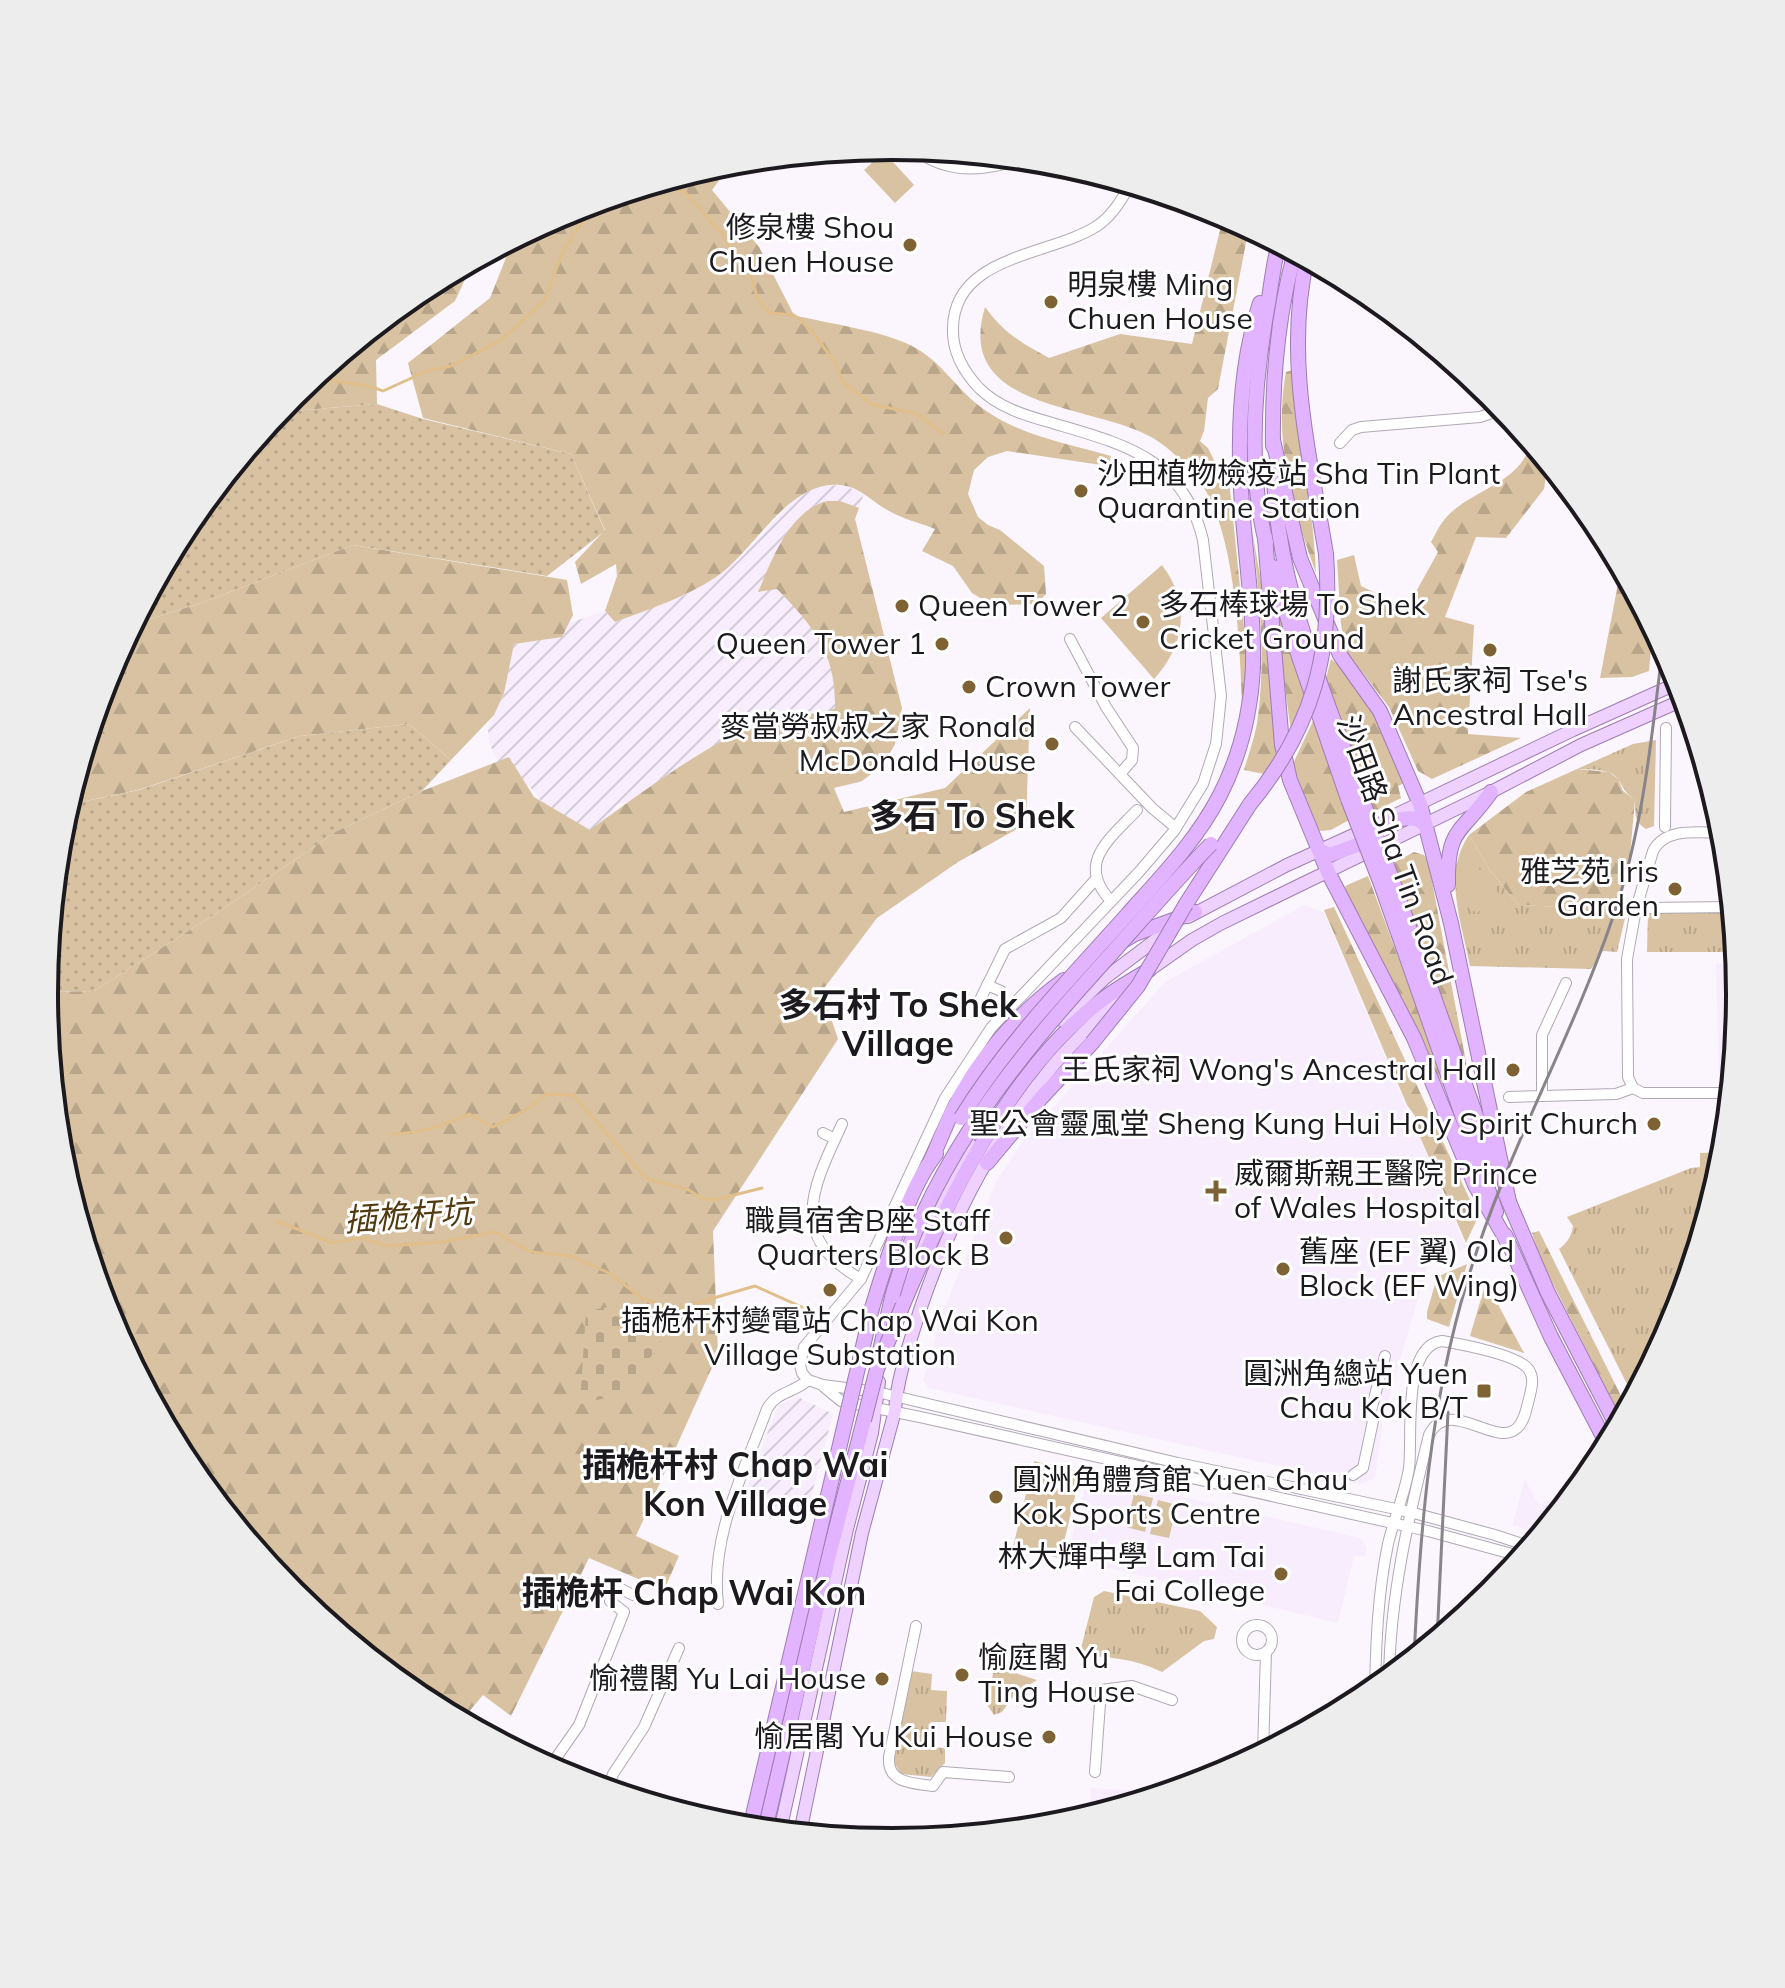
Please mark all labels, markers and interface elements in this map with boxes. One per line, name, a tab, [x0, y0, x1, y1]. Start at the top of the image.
place label: 修泉樓 Shou Chuen House	[708, 208, 894, 280]
marker: 修泉樓 Shou Chuen House	[901, 236, 919, 254]
place label: 明泉樓 Ming Chuen House	[1067, 265, 1253, 337]
marker: 明泉樓 Ming Chuen House	[1042, 293, 1060, 311]
place label: 沙田植物檢疫站 Sha Tin Plant Quarantine Station	[1097, 454, 1500, 526]
marker: 沙田植物檢疫站 Sha Tin Plant Quarantine Station	[1072, 482, 1090, 500]
place label: 多石棒球場 To Shek Cricket Ground	[1159, 585, 1426, 657]
place label: Queen Tower 2	[918, 586, 1128, 624]
marker: Queen Tower 2	[893, 597, 911, 615]
marker: 多石棒球場 To Shek Cricket Ground	[1134, 613, 1152, 631]
place label: Queen Tower 1	[716, 624, 926, 662]
marker: Queen Tower 1	[933, 635, 951, 653]
marker: 謝氏家祠 Tse's Ancestral Hall	[1481, 641, 1499, 659]
place label: 謝氏家祠 Tse's Ancestral Hall	[1392, 661, 1588, 733]
place label: Crown Tower	[985, 667, 1171, 705]
marker: Crown Tower	[960, 678, 978, 696]
place label: 麥當勞叔叔之家 Ronald McDonald House	[720, 707, 1036, 779]
street label: 沙田路 Sha Tin Road	[1329, 710, 1462, 990]
marker: 麥當勞叔叔之家 Ronald McDonald House	[1043, 735, 1061, 753]
district label: 多石 To Shek	[870, 794, 1076, 837]
place label: 雅芝苑 Iris Garden	[1520, 852, 1659, 924]
marker: 雅芝苑 Iris Garden	[1666, 880, 1684, 898]
district label: 多石村 To Shek Village	[779, 983, 1019, 1065]
place label: 王氏家祠 Wong's Ancestral Hall	[1061, 1050, 1497, 1088]
marker: 王氏家祠 Wong's Ancestral Hall	[1504, 1061, 1522, 1079]
place label: 聖公會靈風堂 Sheng Kung Hui Holy Spirit Church	[970, 1104, 1638, 1142]
marker: 聖公會靈風堂 Sheng Kung Hui Holy Spirit Church	[1645, 1115, 1663, 1133]
place label: 威爾斯親王醫院 Prince of Wales Hospital	[1234, 1154, 1538, 1226]
marker: 威爾斯親王醫院 Prince of Wales Hospital	[1205, 1180, 1227, 1202]
water label: 插桅杆坑	[343, 1190, 477, 1239]
place label: 職員宿舍B座 Staff Quarters Block B	[745, 1201, 991, 1273]
marker: 職員宿舍B座 Staff Quarters Block B	[997, 1229, 1015, 1247]
place label: 舊座 (EF 翼) Old Block (EF Wing)	[1299, 1232, 1519, 1304]
marker: 舊座 (EF 翼) Old Block (EF Wing)	[1274, 1260, 1292, 1278]
marker: 插桅杆村變電站 Chap Wai Kon Village Substation	[821, 1281, 839, 1299]
place label: 插桅杆村變電站 Chap Wai Kon Village Substation	[621, 1301, 1039, 1373]
place label: 圓洲角總站 Yuen Chau Kok B/T	[1243, 1354, 1468, 1426]
marker: 圓洲角總站 Yuen Chau Kok B/T	[1475, 1382, 1493, 1400]
district label: 插桅杆村 Chap Wai Kon Village	[582, 1443, 888, 1525]
place label: 圓洲角體育館 Yuen Chau Kok Sports Centre	[1012, 1460, 1348, 1532]
marker: 圓洲角體育館 Yuen Chau Kok Sports Centre	[987, 1488, 1005, 1506]
place label: 林大輝中學 Lam Tai Fai College	[998, 1537, 1265, 1609]
marker: 林大輝中學 Lam Tai Fai College	[1272, 1565, 1290, 1583]
district label: 插桅杆 Chap Wai Kon	[522, 1571, 866, 1614]
place label: 愉庭閣 Yu Ting House	[978, 1638, 1135, 1710]
place label: 愉禮閣 Yu Lai House	[589, 1659, 866, 1697]
marker: 愉庭閣 Yu Ting House	[953, 1666, 971, 1684]
marker: 愉禮閣 Yu Lai House	[873, 1670, 891, 1688]
place label: 愉居閣 Yu Kui House	[754, 1717, 1033, 1755]
marker: 愉居閣 Yu Kui House	[1040, 1728, 1058, 1746]

